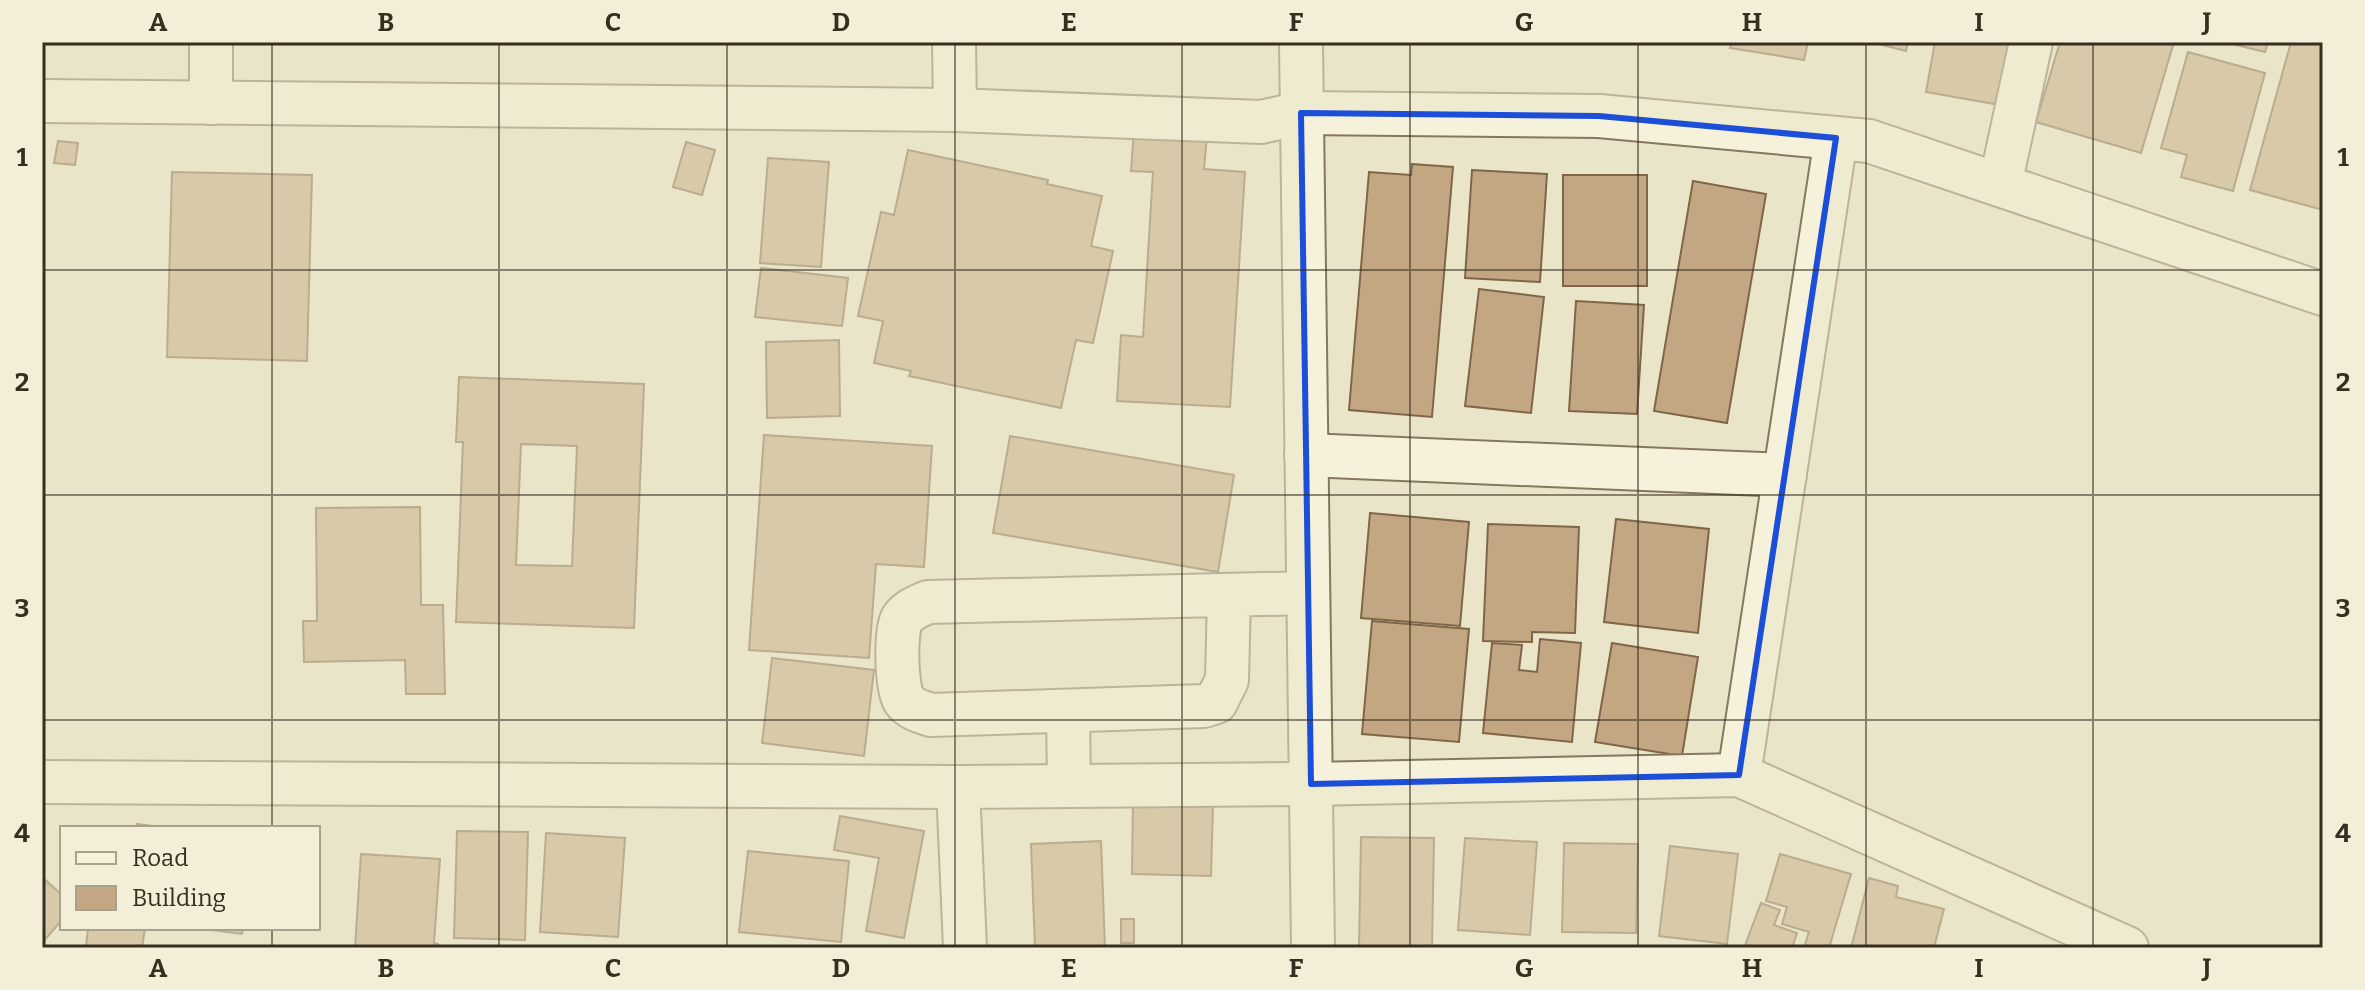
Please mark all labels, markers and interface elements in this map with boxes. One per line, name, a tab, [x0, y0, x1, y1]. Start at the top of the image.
text: A	[149, 7, 168, 38]
text: B	[378, 7, 394, 38]
text: C	[605, 7, 621, 38]
text: D	[832, 7, 850, 38]
text: E	[1061, 7, 1077, 38]
text: F	[1289, 7, 1304, 38]
text: G	[1515, 7, 1534, 38]
text: H	[1742, 7, 1762, 38]
text: I	[1974, 7, 1984, 38]
text: J	[2201, 7, 2212, 38]
text: 1	[16, 142, 28, 173]
text: 1	[2337, 142, 2349, 173]
text: 2	[15, 367, 29, 398]
text: 2	[2336, 367, 2350, 398]
text: 3	[15, 593, 29, 624]
text: 3	[2336, 593, 2350, 624]
text: 4	[14, 818, 30, 849]
text: 4	[2335, 818, 2351, 849]
legend	[60, 826, 320, 930]
text: Road	[132, 844, 188, 872]
text: Building	[132, 884, 226, 912]
text: A	[149, 953, 168, 984]
text: B	[378, 953, 394, 984]
text: C	[605, 953, 621, 984]
text: D	[832, 953, 850, 984]
text: E	[1061, 953, 1077, 984]
text: F	[1289, 953, 1304, 984]
text: G	[1515, 953, 1534, 984]
text: H	[1742, 953, 1762, 984]
text: I	[1974, 953, 1984, 984]
text: J	[2201, 953, 2212, 984]

